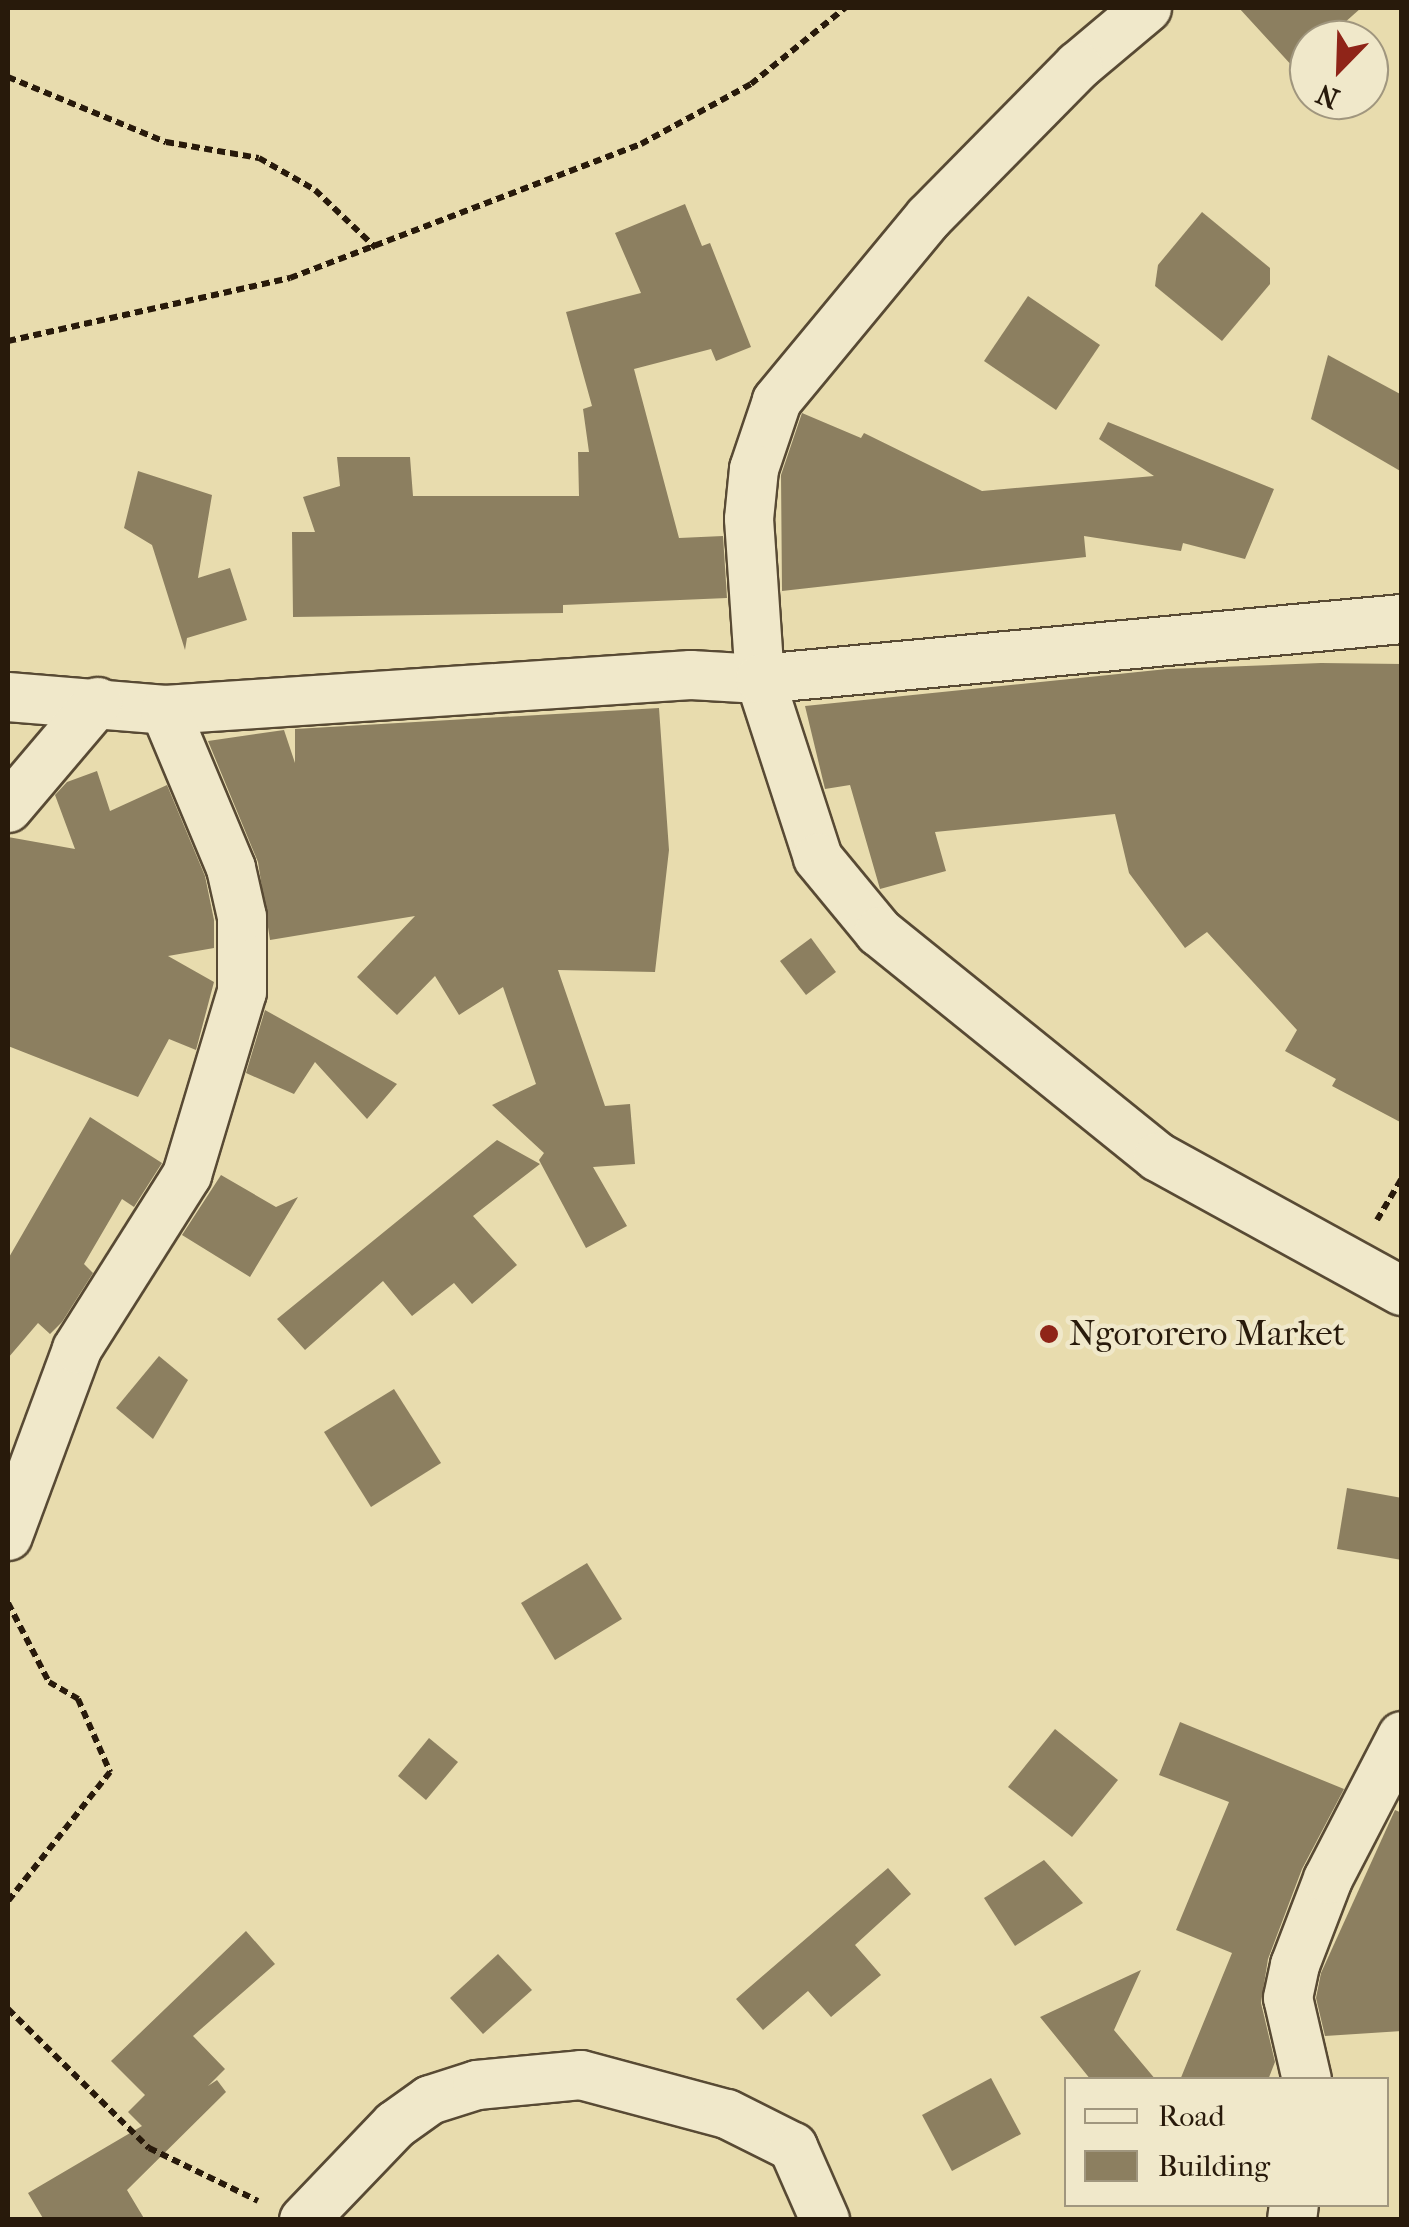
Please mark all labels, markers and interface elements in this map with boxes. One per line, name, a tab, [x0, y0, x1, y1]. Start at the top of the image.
north arrow	[1289, 20, 1389, 120]
text: N	[1312, 77, 1344, 116]
place label: Ngororero Market	[1069, 1313, 1345, 1355]
marker: Ngororero Market	[1038, 1323, 1060, 1345]
legend	[1064, 2077, 1389, 2207]
text: Road	[1158, 2099, 1225, 2134]
text: Building	[1158, 2149, 1270, 2184]

